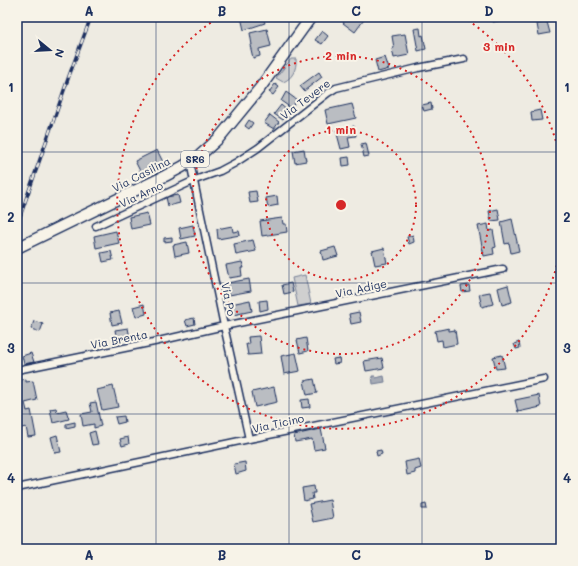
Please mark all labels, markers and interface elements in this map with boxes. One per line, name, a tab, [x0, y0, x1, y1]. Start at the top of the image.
text: A	[84, 2, 94, 19]
text: B	[218, 2, 227, 19]
text: C	[351, 2, 361, 19]
text: D	[484, 2, 494, 19]
north arrow	[30, 30, 70, 70]
text: 3 min	[483, 38, 515, 54]
text: N	[52, 47, 68, 60]
text: 2 min	[325, 47, 357, 63]
street label: Via Tevere	[277, 75, 333, 123]
text: 1	[8, 78, 14, 95]
text: 1	[564, 78, 570, 95]
text: 1 min	[326, 121, 356, 137]
road number: SR6	[181, 151, 209, 167]
street label: Via Casilina	[109, 153, 173, 195]
street label: Via Arno	[117, 177, 166, 211]
centre of rings	[334, 198, 348, 212]
text: 2	[7, 208, 15, 225]
text: 2	[563, 208, 571, 225]
street label: Via Adige	[334, 275, 388, 301]
street label: Via Po	[218, 281, 240, 318]
street label: Via Brenta	[89, 326, 149, 352]
text: 3	[7, 339, 15, 356]
text: 3	[563, 339, 571, 356]
street label: Via Ticino	[251, 410, 306, 436]
text: 4	[7, 469, 15, 486]
text: 4	[563, 469, 571, 486]
text: A	[84, 546, 94, 563]
text: B	[218, 546, 227, 563]
text: C	[351, 546, 361, 563]
text: D	[484, 546, 494, 563]

